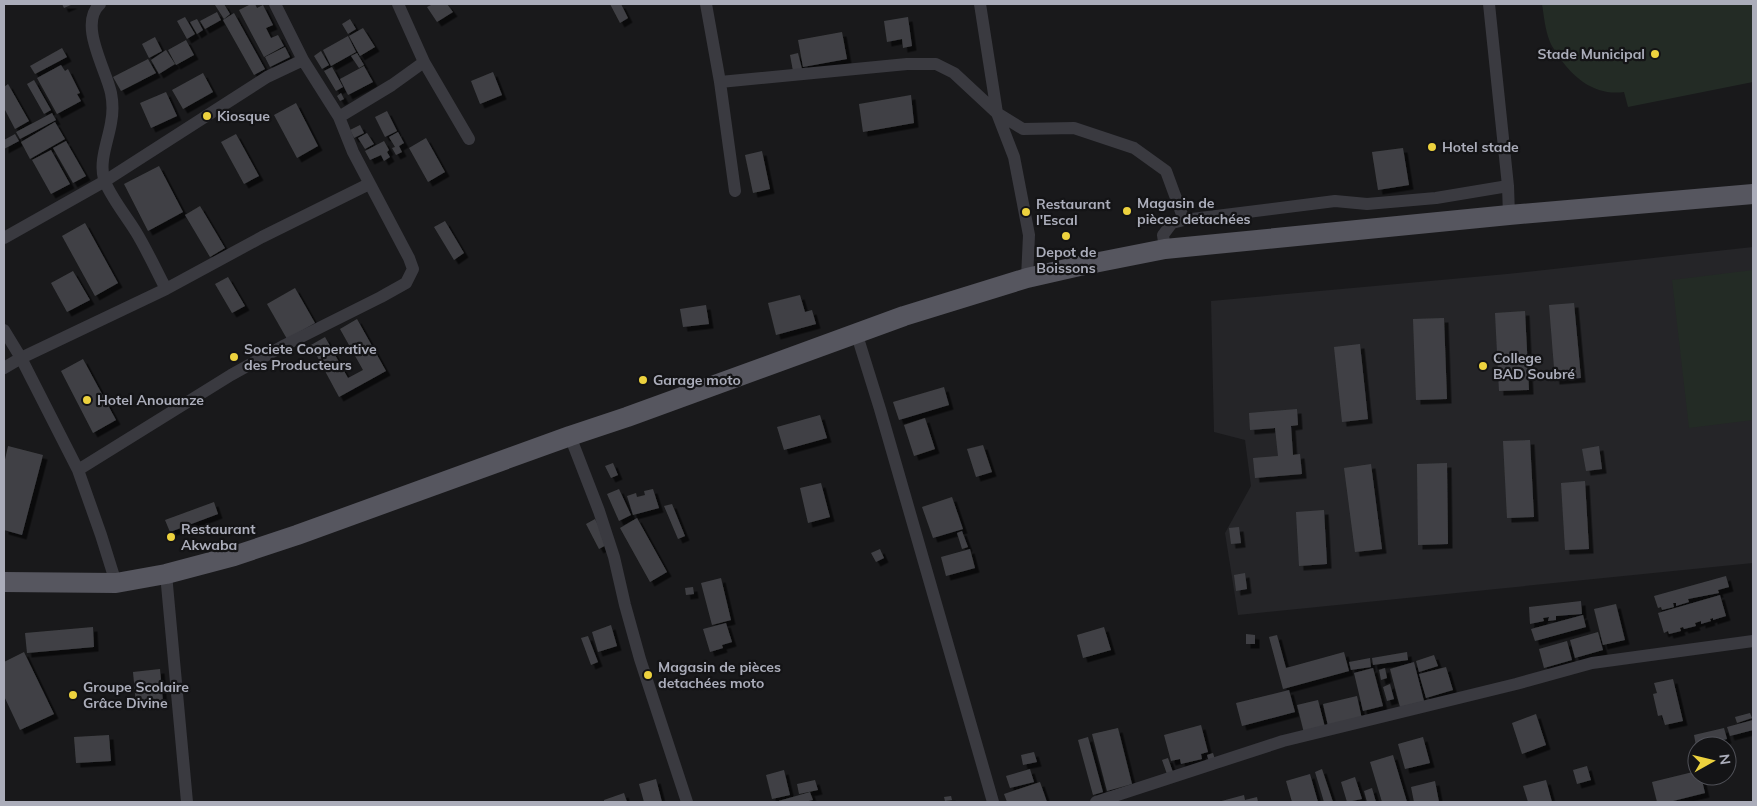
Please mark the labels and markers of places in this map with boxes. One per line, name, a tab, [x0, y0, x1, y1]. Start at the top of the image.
place label: Stade Municipal	[1538, 45, 1645, 63]
marker: Stade Municipal	[1649, 48, 1661, 60]
place label: Kiosque	[217, 107, 270, 125]
marker: Kiosque	[201, 110, 213, 122]
place label: Hotel stade	[1442, 138, 1519, 156]
marker: Hotel stade	[1426, 141, 1438, 153]
place label: Magasin de pièces detachées	[1137, 194, 1251, 228]
place label: Restaurant l'Escal	[1036, 195, 1111, 229]
marker: Magasin de pièces detachées	[1121, 205, 1133, 217]
marker: Restaurant l'Escal	[1020, 206, 1032, 218]
marker: Depot de Boissons	[1060, 230, 1072, 242]
place label: Depot de Boissons	[1036, 243, 1097, 277]
place label: Societe Cooperative des Producteurs	[244, 340, 377, 374]
place label: College BAD Soubré	[1493, 349, 1575, 383]
marker: Societe Cooperative des Producteurs	[228, 351, 240, 363]
marker: College BAD Soubré	[1477, 360, 1489, 372]
place label: Garage moto	[653, 371, 741, 389]
marker: Garage moto	[637, 374, 649, 386]
place label: Hotel Anouanze	[97, 391, 204, 409]
marker: Hotel Anouanze	[81, 394, 93, 406]
place label: Restaurant Akwaba	[181, 520, 256, 554]
marker: Restaurant Akwaba	[165, 531, 177, 543]
place label: Magasin de pièces detachées moto	[658, 658, 781, 692]
marker: Magasin de pièces detachées moto	[642, 669, 654, 681]
place label: Groupe Scolaire Grâce Divine	[83, 678, 189, 712]
marker: Groupe Scolaire Grâce Divine	[67, 689, 79, 701]

